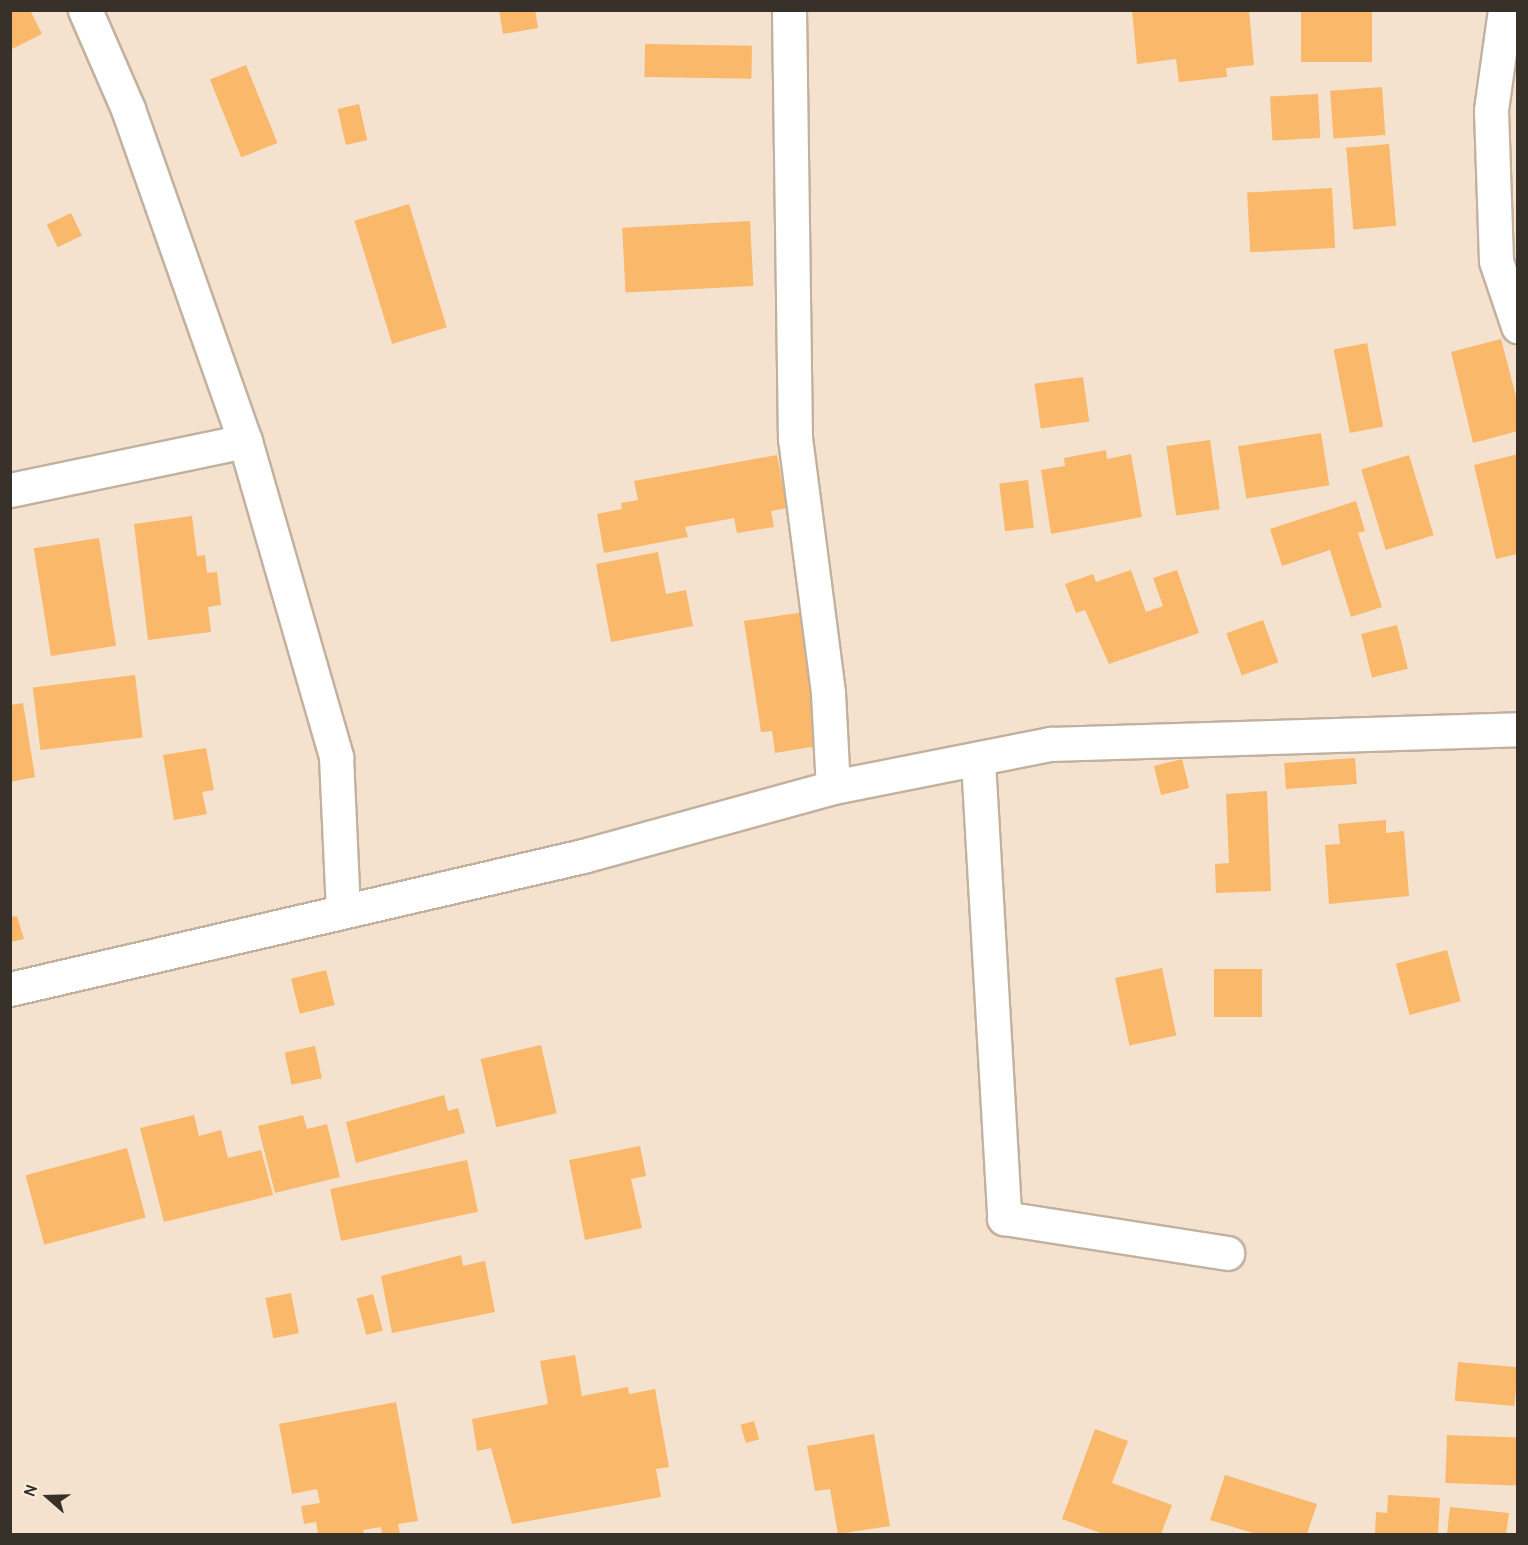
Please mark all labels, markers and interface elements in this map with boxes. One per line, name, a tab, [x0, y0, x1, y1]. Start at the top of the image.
north arrow	[18, 1467, 78, 1527]
text: N	[20, 1482, 41, 1499]

